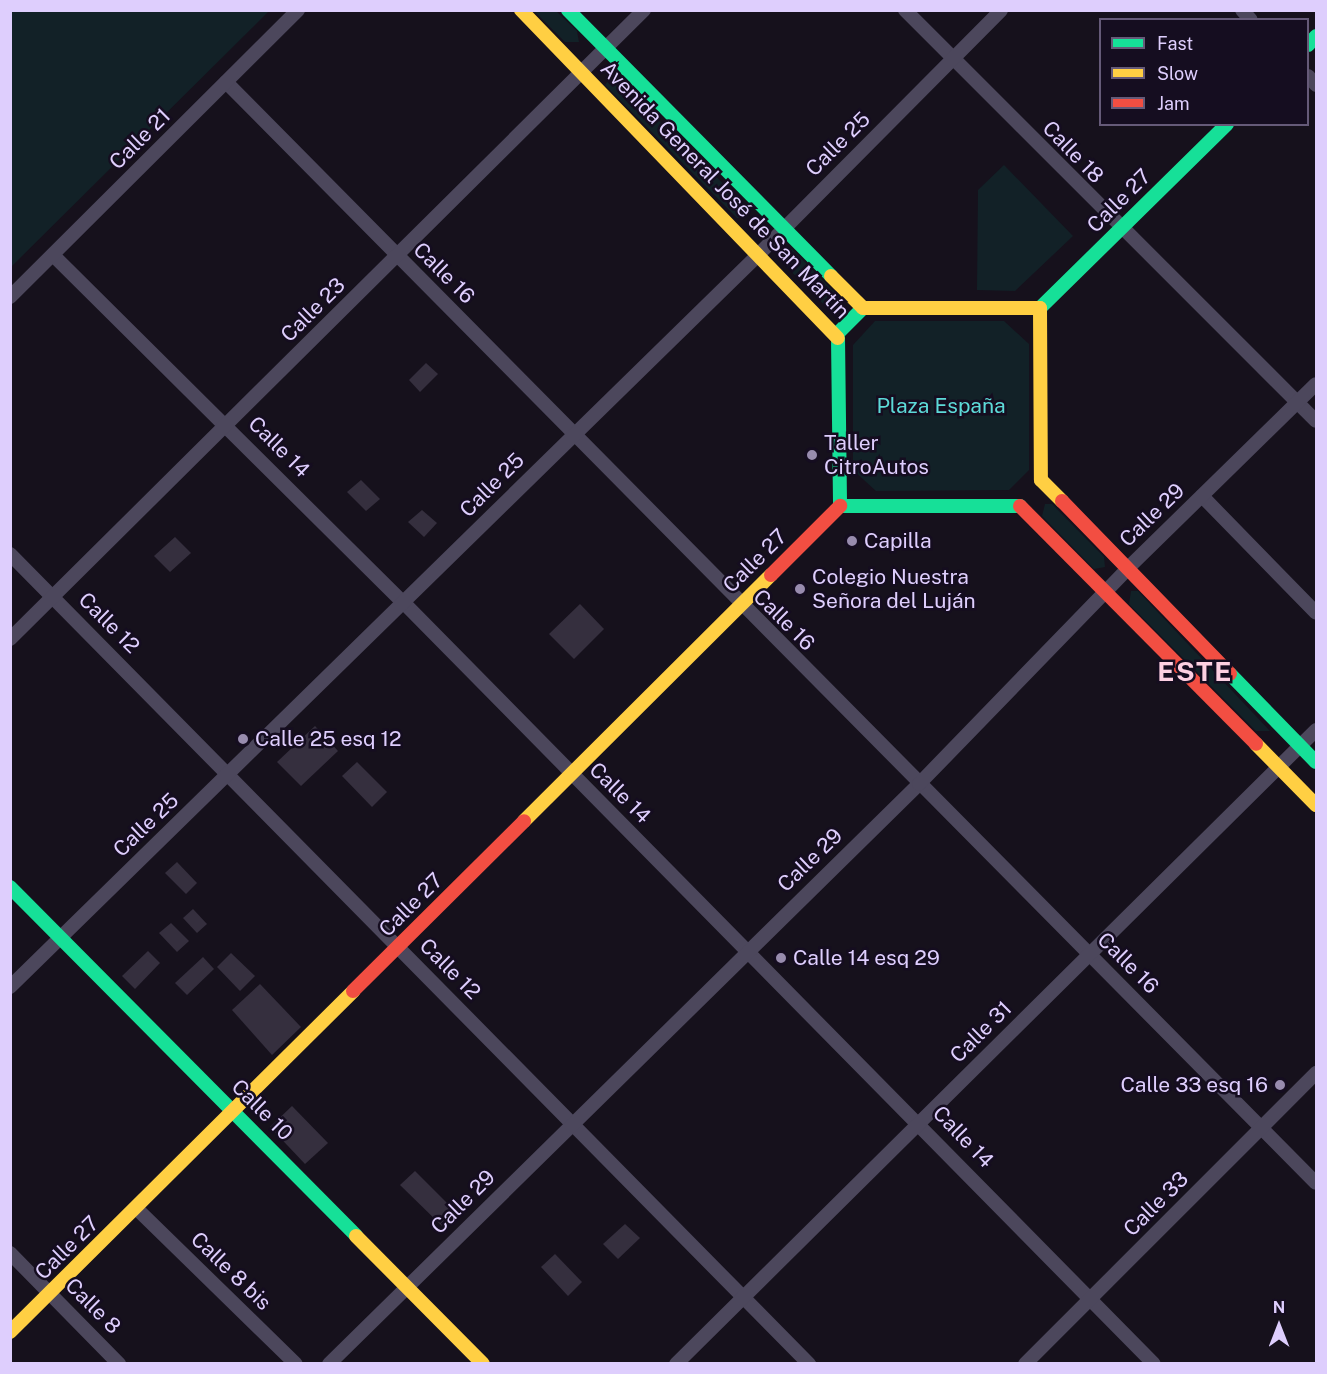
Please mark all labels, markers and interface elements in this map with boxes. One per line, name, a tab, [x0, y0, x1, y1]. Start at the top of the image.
legend	[1099, 18, 1309, 126]
text: Fast	[1157, 33, 1193, 54]
street label: Avenida General José de San Martín	[595, 56, 855, 324]
text: Slow	[1157, 63, 1198, 84]
text: Jam	[1157, 93, 1190, 114]
street label: Calle 21	[104, 103, 176, 175]
street label: Calle 25	[801, 107, 875, 181]
street label: Calle 18	[1037, 116, 1109, 188]
street label: Calle 27	[1082, 164, 1156, 238]
street label: Calle 16	[408, 237, 480, 309]
street label: Calle 23	[276, 273, 350, 347]
park label: Plaza España	[876, 393, 1006, 419]
street label: Calle 14	[243, 411, 315, 483]
place label: Taller CitroAutos	[824, 430, 929, 480]
street label: Calle 25	[455, 448, 529, 522]
marker: Taller CitroAutos	[805, 448, 819, 462]
street label: Calle 29	[1114, 478, 1190, 552]
street label: Calle 27	[718, 524, 792, 598]
place label: Capilla	[864, 528, 932, 554]
marker: Capilla	[845, 534, 859, 548]
place label: Colegio Nuestra Señora del Luján	[812, 564, 976, 614]
marker: Colegio Nuestra Señora del Luján	[793, 582, 807, 596]
street label: Calle 16	[748, 584, 820, 656]
street label: Calle 12	[73, 587, 145, 659]
district label: ESTE	[1157, 656, 1233, 688]
place label: Calle 25 esq 12	[255, 726, 402, 752]
marker: Calle 25 esq 12	[236, 732, 250, 746]
street label: Calle 14	[584, 757, 656, 829]
street label: Calle 25	[108, 788, 184, 862]
street label: Calle 29	[772, 823, 848, 897]
street label: Calle 27	[374, 868, 448, 942]
street label: Calle 16	[1092, 927, 1164, 999]
street label: Calle 12	[414, 933, 486, 1005]
place label: Calle 14 esq 29	[793, 945, 940, 971]
marker: Calle 14 esq 29	[774, 951, 788, 965]
street label: Calle 31	[945, 996, 1017, 1068]
place label: Calle 33 esq 16	[1120, 1072, 1268, 1098]
street label: Calle 10	[226, 1074, 298, 1146]
marker: Calle 33 esq 16	[1273, 1078, 1287, 1092]
street label: Calle 14	[927, 1101, 999, 1173]
street label: Calle 29	[426, 1165, 500, 1239]
street label: Calle 33	[1118, 1166, 1194, 1242]
street label: Calle 27	[30, 1211, 104, 1285]
street label: Calle 8 bis	[186, 1227, 276, 1315]
street label: Calle 8	[60, 1273, 126, 1339]
north arrow	[1249, 1296, 1309, 1356]
text: N	[1273, 1298, 1285, 1317]

